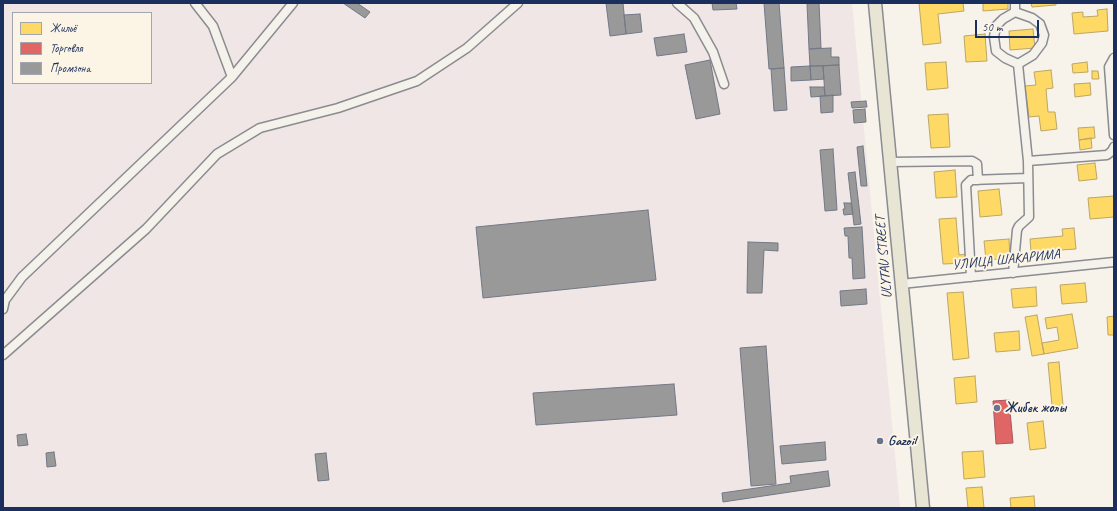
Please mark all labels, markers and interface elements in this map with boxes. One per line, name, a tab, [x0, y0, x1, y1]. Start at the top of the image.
legend	[12, 12, 152, 84]
scale bar	[977, 12, 1041, 38]
text: 50 m	[982, 19, 1002, 35]
text: Жильё	[50, 20, 76, 36]
text: Торговля	[50, 40, 83, 56]
text: Промзона	[50, 60, 90, 76]
street label: ULYTAU STREET	[872, 215, 896, 299]
street label: УЛИЦА ШАКАРИМА	[951, 246, 1061, 274]
place label: Жибек жолы	[1005, 400, 1066, 416]
marker: Жибек жолы	[992, 403, 1002, 413]
place label: Gazoil	[888, 433, 916, 449]
marker: Gazoil	[875, 436, 885, 446]

